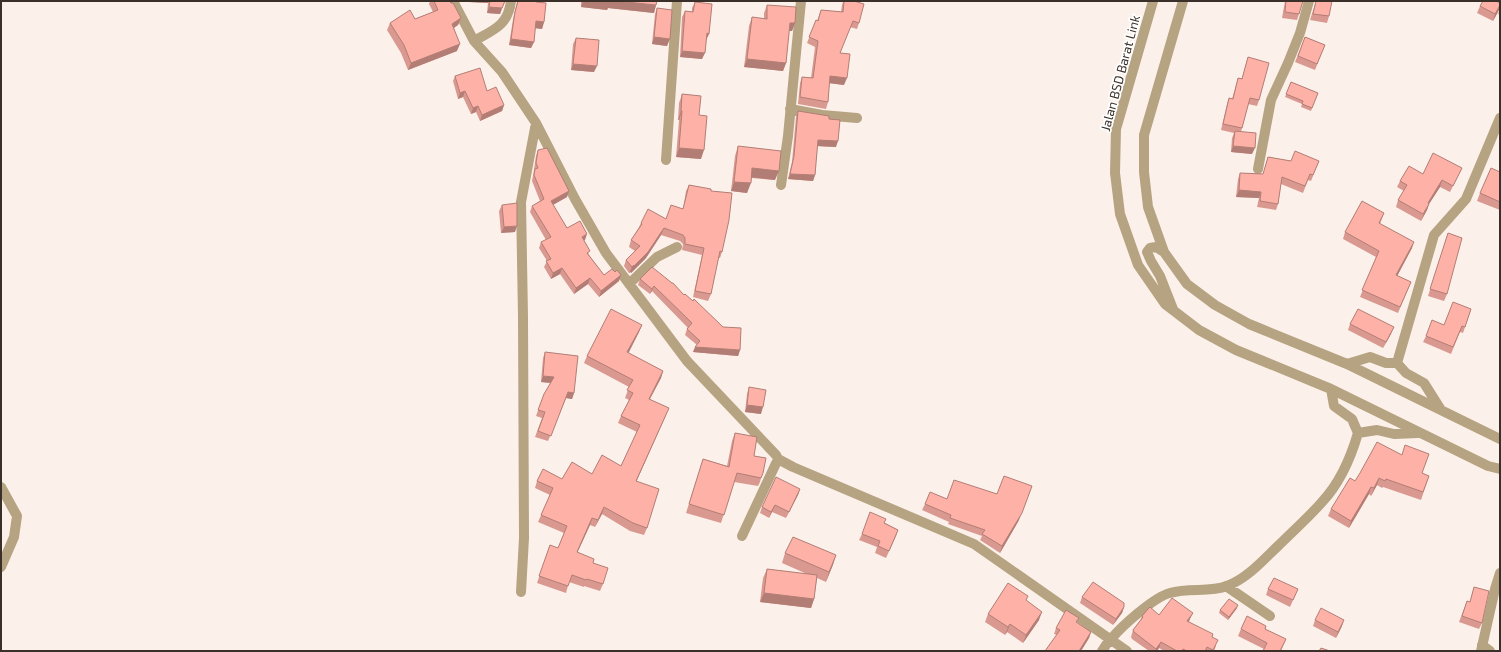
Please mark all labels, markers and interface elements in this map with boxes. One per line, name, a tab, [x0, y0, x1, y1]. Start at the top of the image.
street label: Jalan BSD Barat Link	[1097, 13, 1143, 133]

